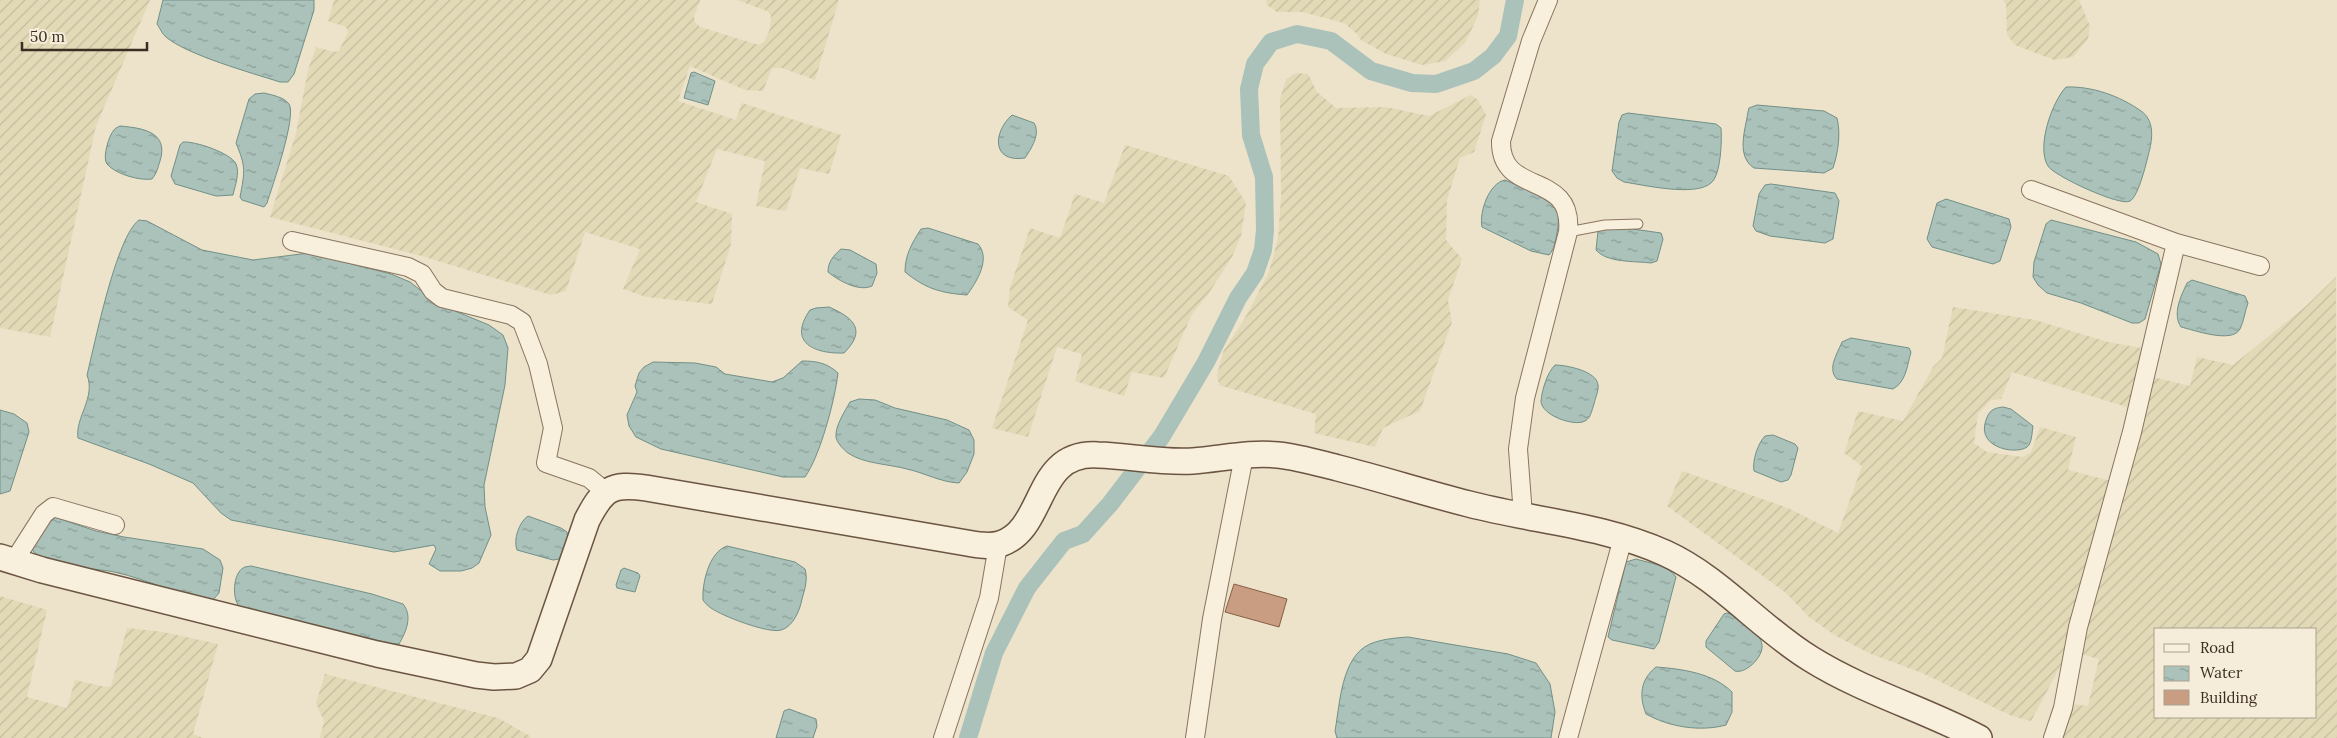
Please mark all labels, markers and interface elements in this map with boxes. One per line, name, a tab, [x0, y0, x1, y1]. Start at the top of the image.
scale bar	[22, 20, 148, 52]
text: 50 m	[30, 27, 65, 46]
legend	[2154, 628, 2317, 718]
text: Road	[2200, 638, 2235, 657]
text: Water	[2200, 663, 2243, 682]
text: Building	[2200, 688, 2258, 707]

